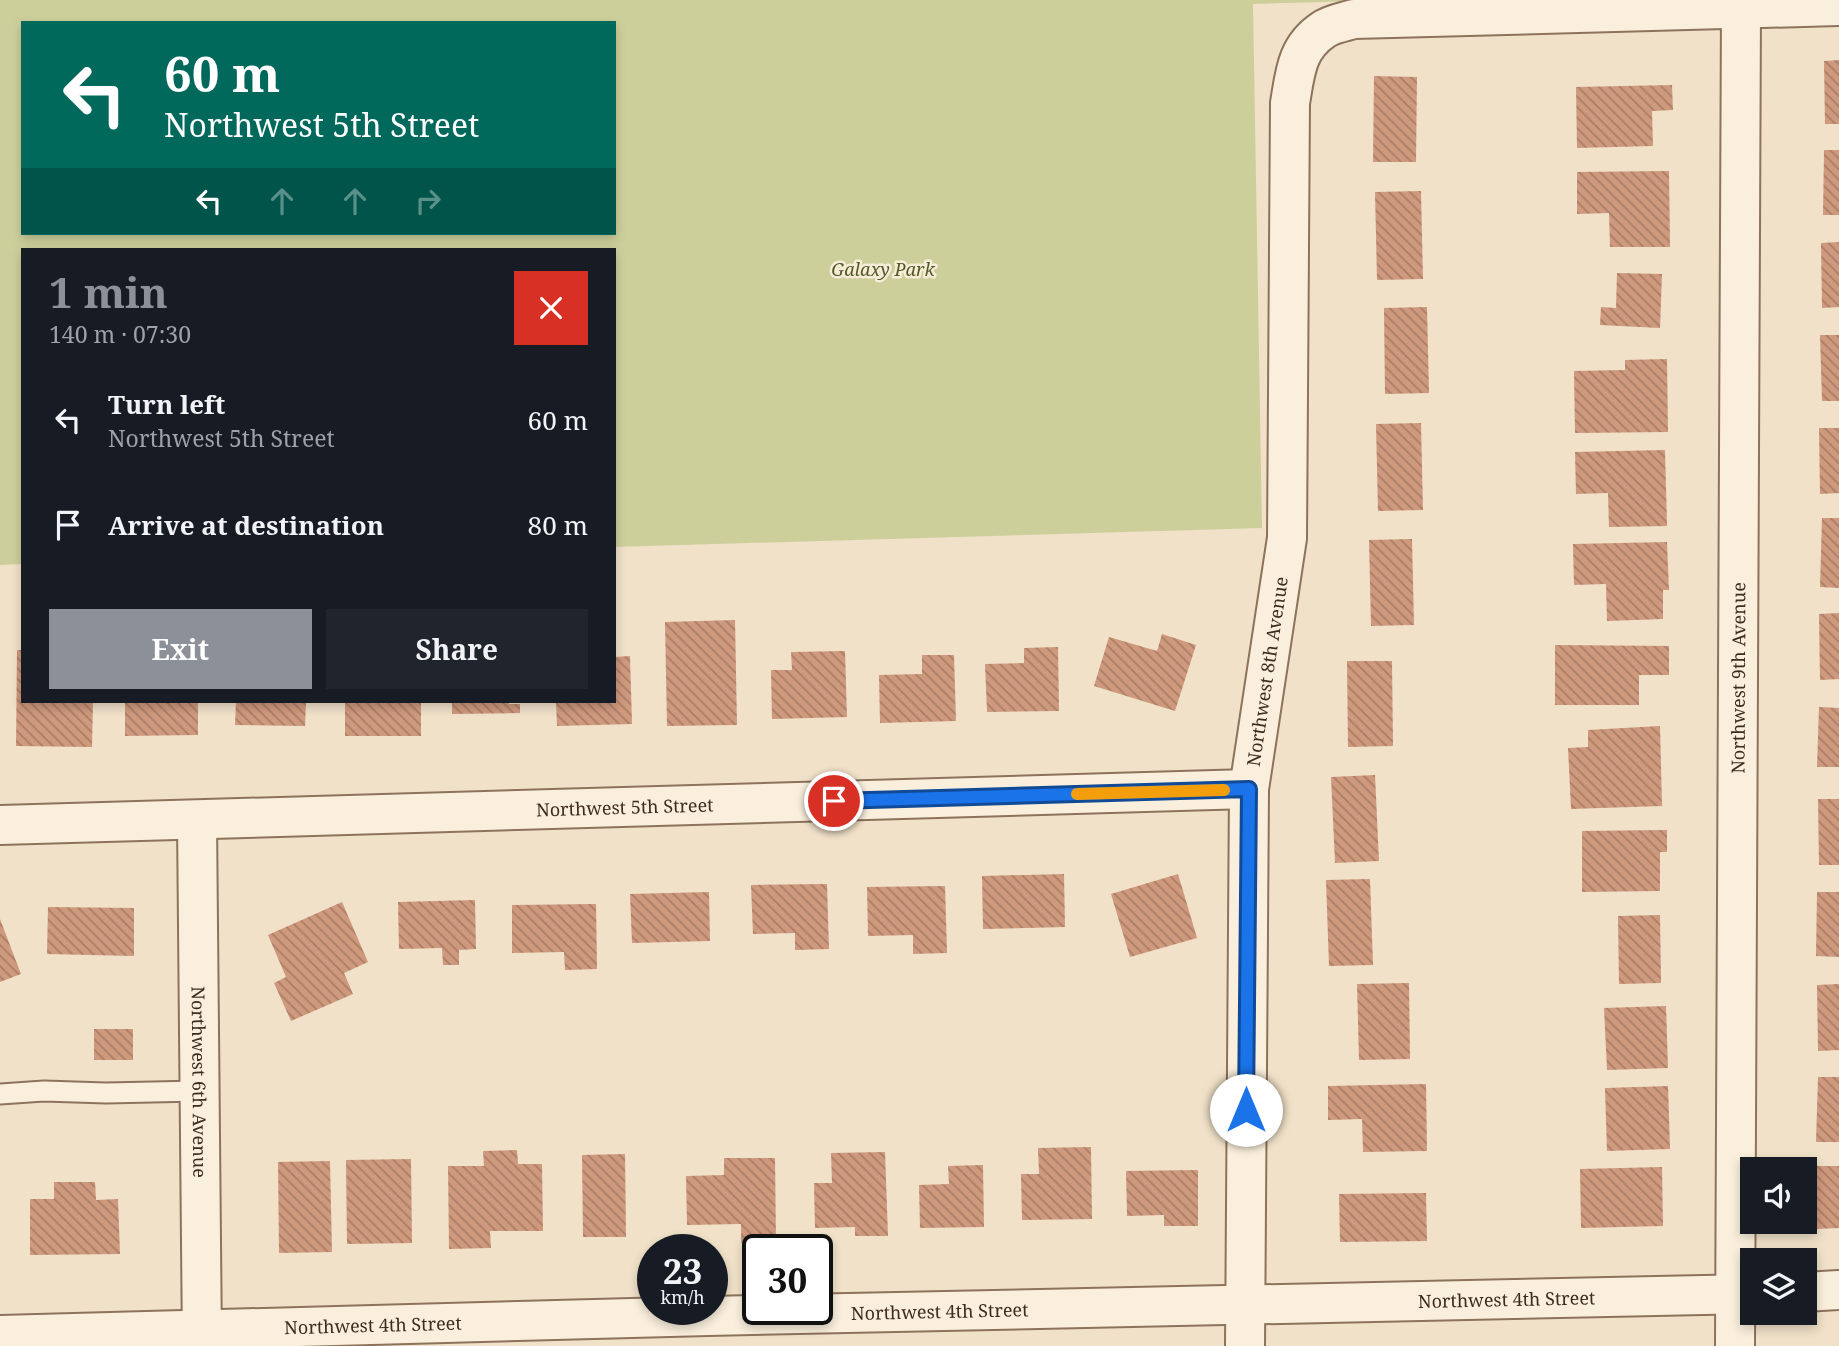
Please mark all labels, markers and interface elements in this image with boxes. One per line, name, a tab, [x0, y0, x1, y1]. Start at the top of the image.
text: 60 m	[164, 40, 280, 106]
icon: left	[49, 49, 140, 140]
text: Northwest 5th Street	[164, 103, 479, 146]
icon: left	[190, 182, 228, 220]
icon: ahead	[263, 182, 301, 220]
icon: ahead	[336, 182, 374, 220]
icon: right	[409, 182, 447, 220]
park label: Galaxy Park	[831, 257, 935, 281]
text: 1 min	[49, 263, 168, 320]
button: close	[514, 271, 588, 345]
text: 140 m · 07:30	[49, 318, 191, 350]
text: Turn left	[108, 386, 225, 422]
icon: left	[49, 401, 87, 439]
text: 60 m	[528, 402, 588, 438]
text: Northwest 5th Street	[108, 422, 335, 454]
icon: arrive	[49, 506, 87, 544]
text: Arrive at destination	[108, 507, 384, 543]
text: 80 m	[528, 507, 588, 543]
street label: Northwest 8th Avenue	[1241, 575, 1293, 768]
street label: Northwest 9th Avenue	[1726, 582, 1750, 774]
button: Exit	[49, 609, 312, 689]
button: Share	[326, 609, 588, 689]
pin	[804, 771, 864, 831]
icon: arrive	[815, 782, 853, 820]
street label: Northwest 5th Street	[536, 792, 714, 822]
street label: Northwest 6th Avenue	[187, 986, 212, 1178]
position arrow	[1209, 1073, 1283, 1147]
map controls	[1740, 1157, 1817, 1325]
button: sound	[1740, 1157, 1817, 1234]
speed limit sign: 30	[742, 1234, 833, 1325]
text: 23	[663, 1247, 702, 1294]
button: layers	[1740, 1248, 1817, 1325]
text: km/h	[660, 1285, 705, 1309]
street label: Northwest 4th Street	[1418, 1285, 1596, 1313]
street label: Northwest 4th Street	[851, 1297, 1029, 1325]
street label: Northwest 4th Street	[284, 1311, 462, 1339]

